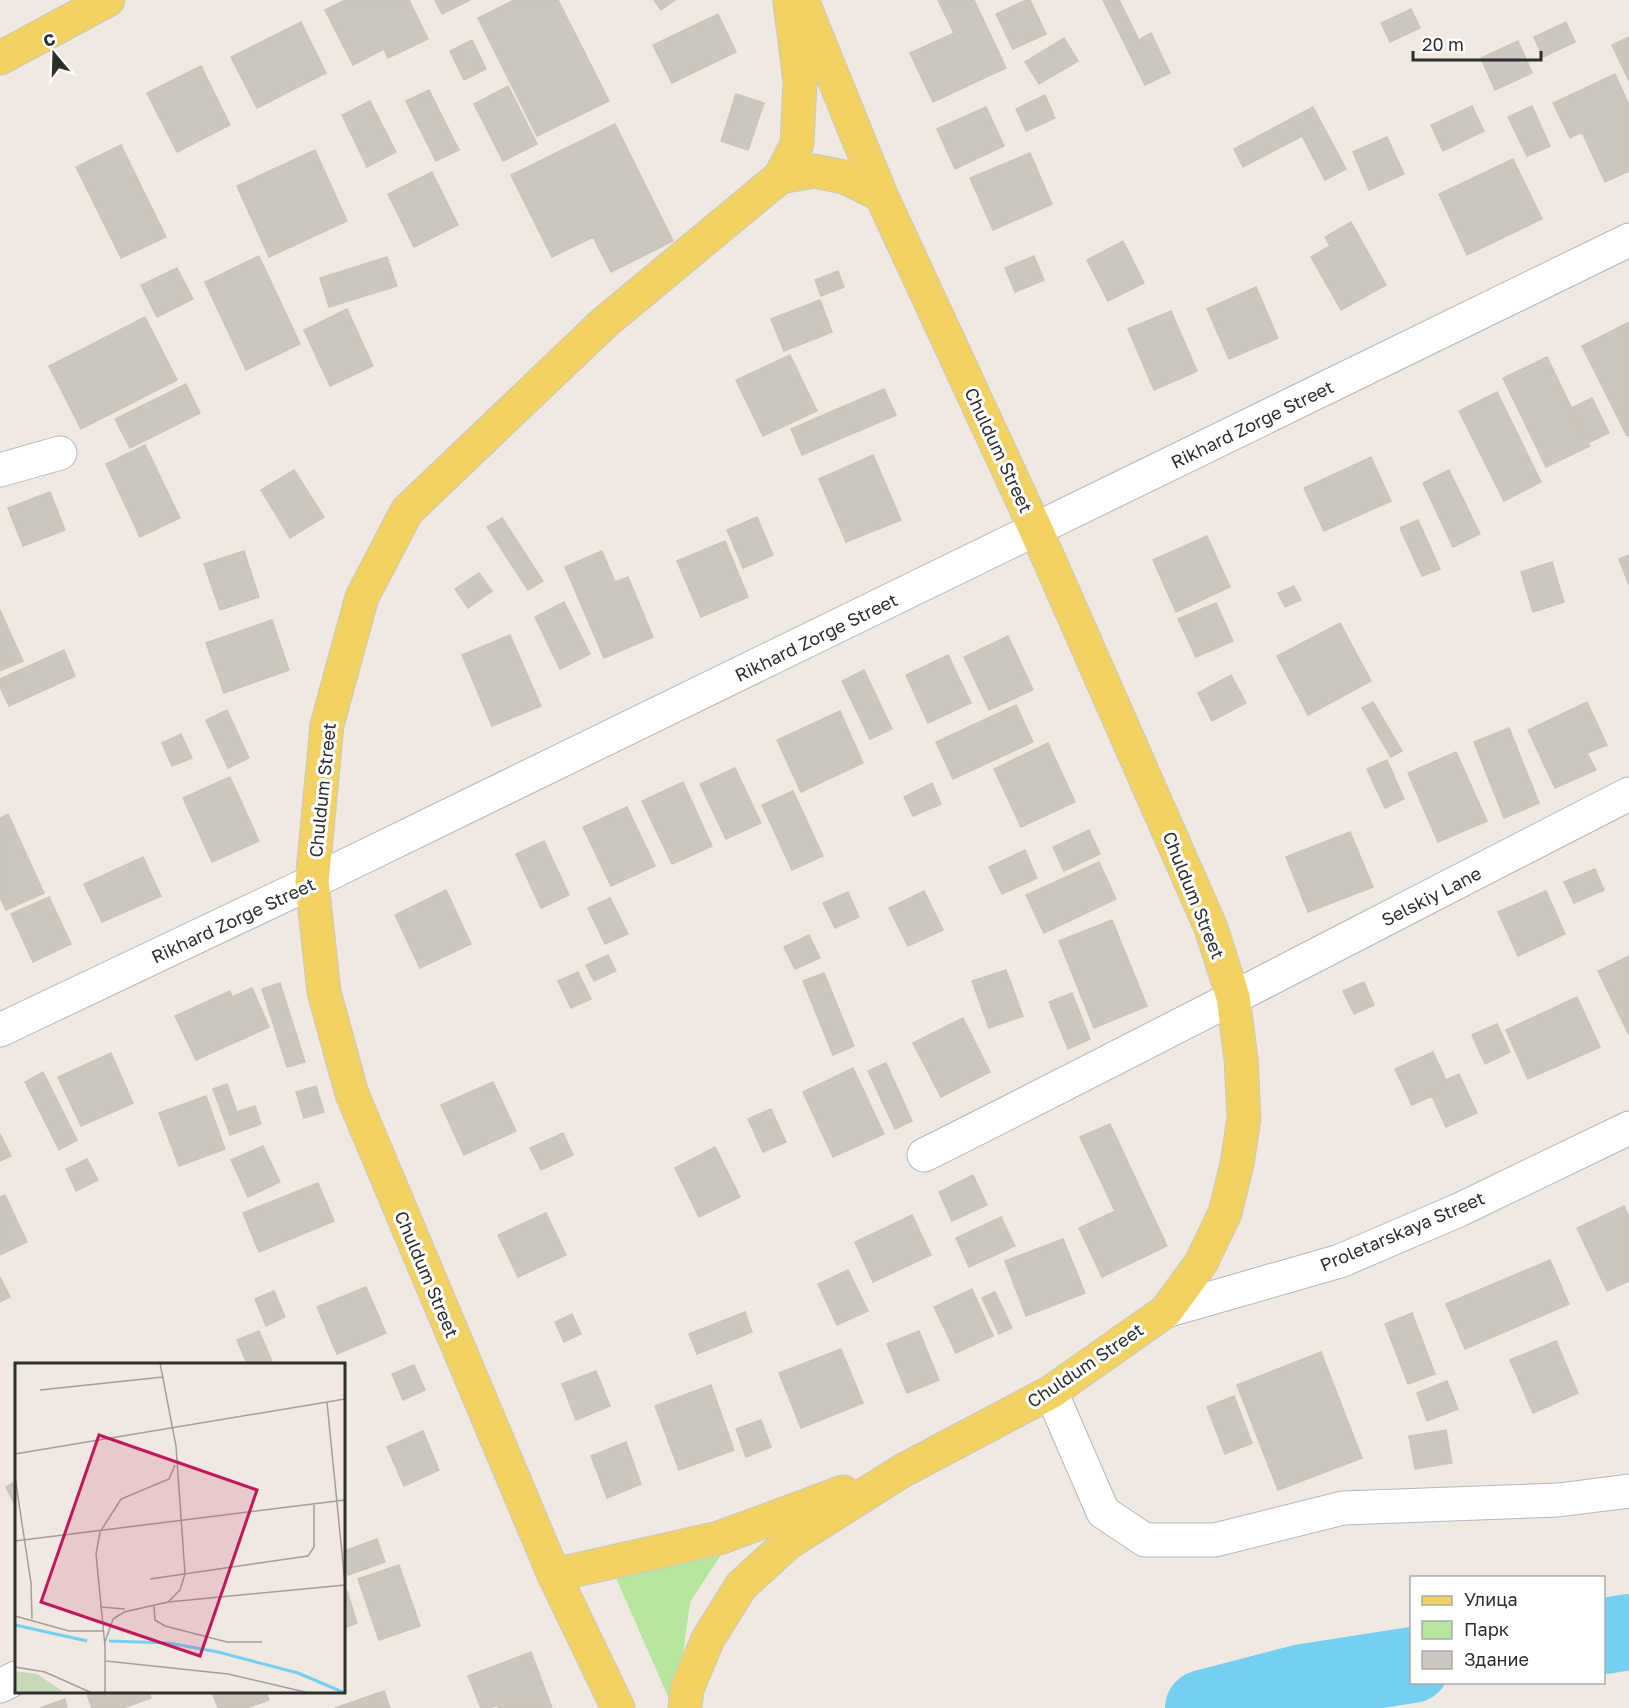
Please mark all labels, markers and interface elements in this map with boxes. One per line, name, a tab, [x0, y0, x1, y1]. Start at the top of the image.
north arrow	[24, 24, 84, 84]
scale bar	[1413, 24, 1540, 62]
text: С	[40, 29, 58, 51]
text: 20 m	[1422, 33, 1464, 55]
street label: Rikhard Zorge Street	[1167, 375, 1337, 473]
street label: Chuldum Street	[960, 384, 1038, 516]
street label: Rikhard Zorge Street	[731, 588, 901, 686]
street label: Chuldum Street	[304, 721, 340, 859]
street label: Chuldum Street	[1158, 828, 1230, 962]
street label: Selskiy Lane	[1377, 861, 1485, 931]
street label: Rikhard Zorge Street	[148, 872, 318, 968]
street label: Proletarskaya Street	[1316, 1186, 1488, 1276]
street label: Chuldum Street	[390, 1207, 464, 1341]
street label: Chuldum Street	[1023, 1318, 1147, 1412]
inset map	[15, 1363, 345, 1693]
legend	[1410, 1576, 1605, 1684]
text: Улица	[1464, 1588, 1518, 1610]
text: Парк	[1464, 1618, 1509, 1640]
text: Здание	[1464, 1648, 1529, 1670]

